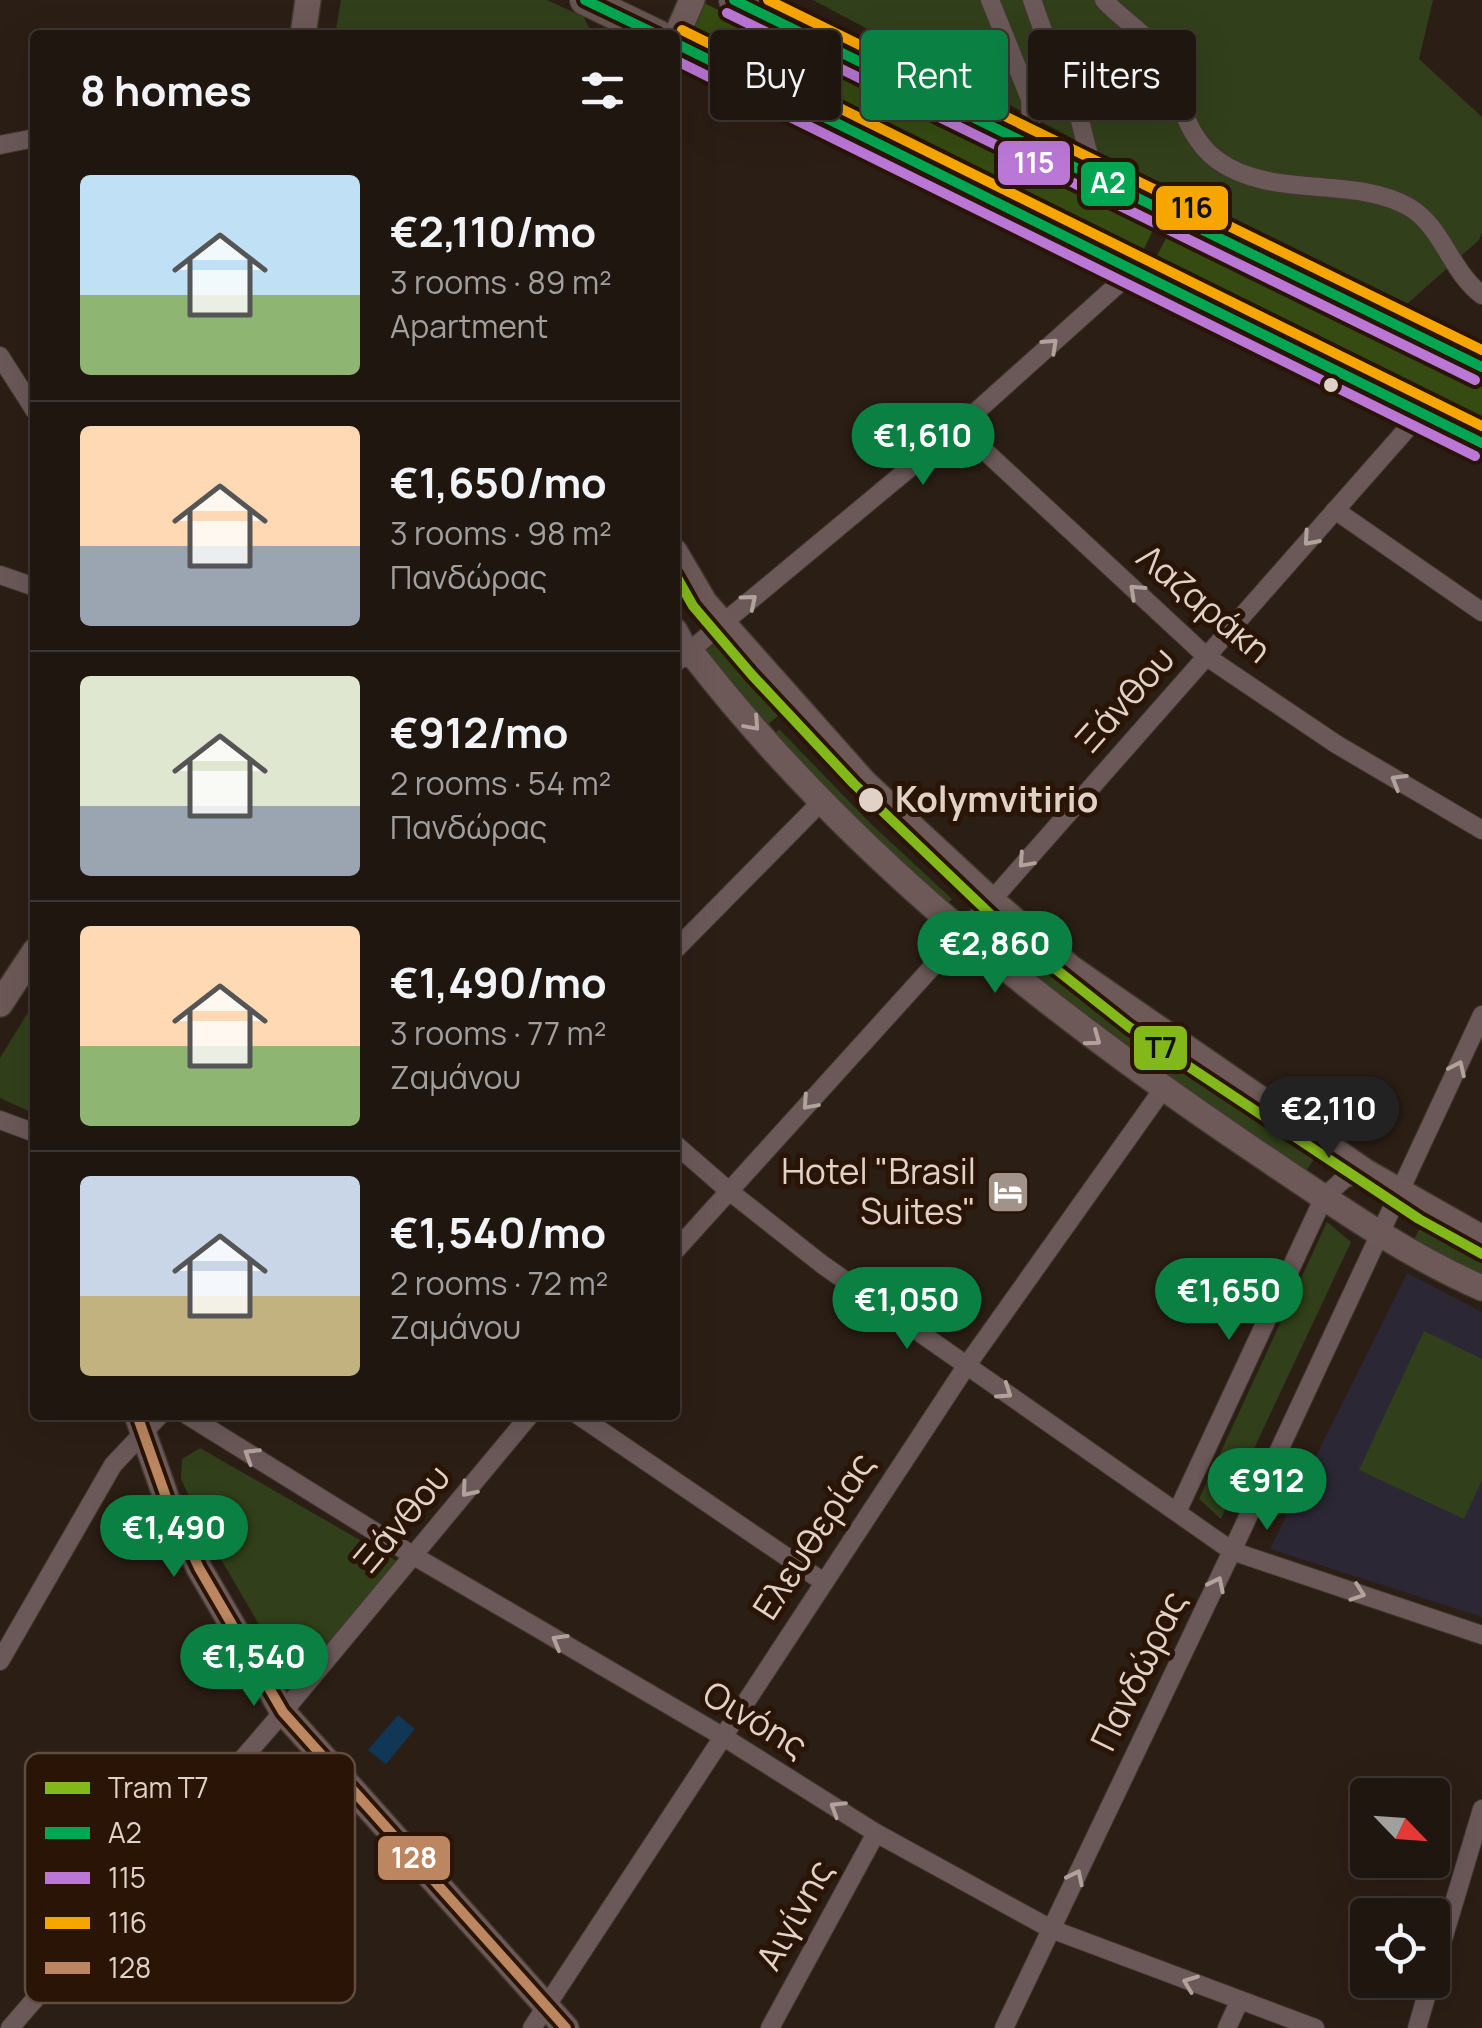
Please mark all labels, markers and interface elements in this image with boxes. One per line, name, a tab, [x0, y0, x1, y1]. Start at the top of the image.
chip: Buy	[710, 30, 841, 120]
chip: Rent	[861, 30, 1008, 120]
chip: Filters	[1028, 30, 1196, 120]
text: 8 homes	[80, 61, 252, 119]
icon: filters	[575, 63, 630, 118]
line badge: 115	[996, 139, 1072, 187]
text: 115	[1014, 143, 1054, 181]
line badge: Α2	[1079, 160, 1137, 208]
text: Α2	[1090, 163, 1126, 201]
line badge: 116	[1154, 184, 1230, 232]
text: 116	[1171, 188, 1213, 226]
text: €2,110/mo	[390, 202, 596, 260]
icon: home	[160, 215, 280, 335]
text: 3 rooms · 89 m²	[390, 260, 612, 304]
text: Apartment	[390, 304, 548, 348]
one-way arrow	[1039, 339, 1058, 357]
unlabelled marker	[1321, 375, 1341, 395]
pin: €1,610	[842, 403, 1004, 488]
text: €1,610	[874, 413, 972, 457]
text: €1,650/mo	[390, 453, 607, 511]
icon: home	[160, 466, 280, 586]
text: 3 rooms · 98 m²	[390, 511, 612, 555]
one-way arrow	[1304, 527, 1322, 546]
street label: Λαζαράκη	[1128, 533, 1282, 673]
text: Πανδώρας	[390, 555, 547, 599]
one-way arrow	[1129, 585, 1147, 603]
one-way arrow	[739, 595, 757, 613]
street label: Ξάνθου	[1064, 636, 1185, 763]
text: €912/mo	[390, 703, 568, 761]
one-way arrow	[741, 712, 759, 731]
icon: home	[160, 716, 280, 836]
text: 2 rooms · 54 m²	[390, 761, 611, 805]
one-way arrow	[1391, 774, 1409, 793]
place label: Kolymvitirio	[895, 775, 1098, 823]
marker: Kolymvitirio	[856, 785, 886, 815]
text: Πανδώρας	[390, 805, 547, 849]
one-way arrow	[1019, 849, 1037, 868]
pin: €2,860	[914, 911, 1076, 996]
text: €2,860	[939, 921, 1051, 965]
text: €1,490/mo	[390, 953, 607, 1011]
icon: home	[160, 966, 280, 1086]
text: 3 rooms · 77 m²	[390, 1011, 606, 1055]
line badge: Τ7	[1132, 1024, 1189, 1072]
one-way arrow	[1083, 1027, 1101, 1045]
text: Τ7	[1145, 1028, 1177, 1066]
text: Ζαμάνου	[390, 1055, 521, 1099]
one-way arrow	[1446, 1060, 1466, 1078]
pin: €2,110	[1248, 1076, 1410, 1161]
text: €2,110	[1281, 1086, 1377, 1130]
one-way arrow	[803, 1091, 821, 1110]
place label: Hotel "Brasil Suites"	[781, 1147, 976, 1235]
hotel icon: Hotel "Brasil Suites"	[985, 1169, 1031, 1215]
text: €1,540/mo	[390, 1203, 606, 1261]
icon: home	[160, 1216, 280, 1336]
pin: €1,650	[1148, 1258, 1310, 1343]
text: 2 rooms · 72 m²	[390, 1261, 608, 1305]
pin: €1,050	[826, 1267, 988, 1352]
text: €1,650	[1177, 1268, 1281, 1312]
text: €1,050	[854, 1277, 960, 1321]
text: Ζαμάνου	[390, 1305, 521, 1349]
one-way arrow	[994, 1379, 1012, 1398]
street label: Ελευθερίας	[741, 1443, 885, 1628]
one-way arrow	[244, 1448, 262, 1467]
pin: €912	[1208, 1448, 1326, 1533]
street label: Ξάνθου	[342, 1454, 461, 1583]
text: €912	[1230, 1458, 1304, 1502]
one-way arrow	[462, 1479, 480, 1497]
pin: €1,490	[93, 1495, 255, 1580]
text: €1,490	[122, 1505, 226, 1549]
one-way arrow	[1204, 1576, 1224, 1594]
one-way arrow	[1349, 1581, 1366, 1601]
street label: Πανδώρας	[1079, 1583, 1197, 1758]
pin: €1,540	[173, 1624, 335, 1709]
text: €1,540	[202, 1634, 306, 1678]
one-way arrow	[552, 1634, 570, 1653]
street label: Οινόης	[694, 1669, 817, 1769]
legend	[25, 1753, 355, 2003]
text: Tram Τ7	[108, 1768, 209, 1806]
north arrow	[1350, 1778, 1450, 1878]
map controls	[1350, 1778, 1450, 1998]
one-way arrow	[830, 1802, 848, 1821]
text: Α2	[108, 1813, 142, 1851]
line badge: 128	[376, 1834, 452, 1882]
text: 128	[391, 1838, 437, 1876]
street label: Αιγίνης	[744, 1851, 844, 1978]
text: 115	[108, 1858, 146, 1896]
one-way arrow	[1064, 1869, 1084, 1887]
button: locate	[1350, 1898, 1450, 1998]
text: 116	[108, 1903, 147, 1941]
text: 128	[108, 1948, 151, 1986]
one-way arrow	[1183, 1975, 1200, 1995]

